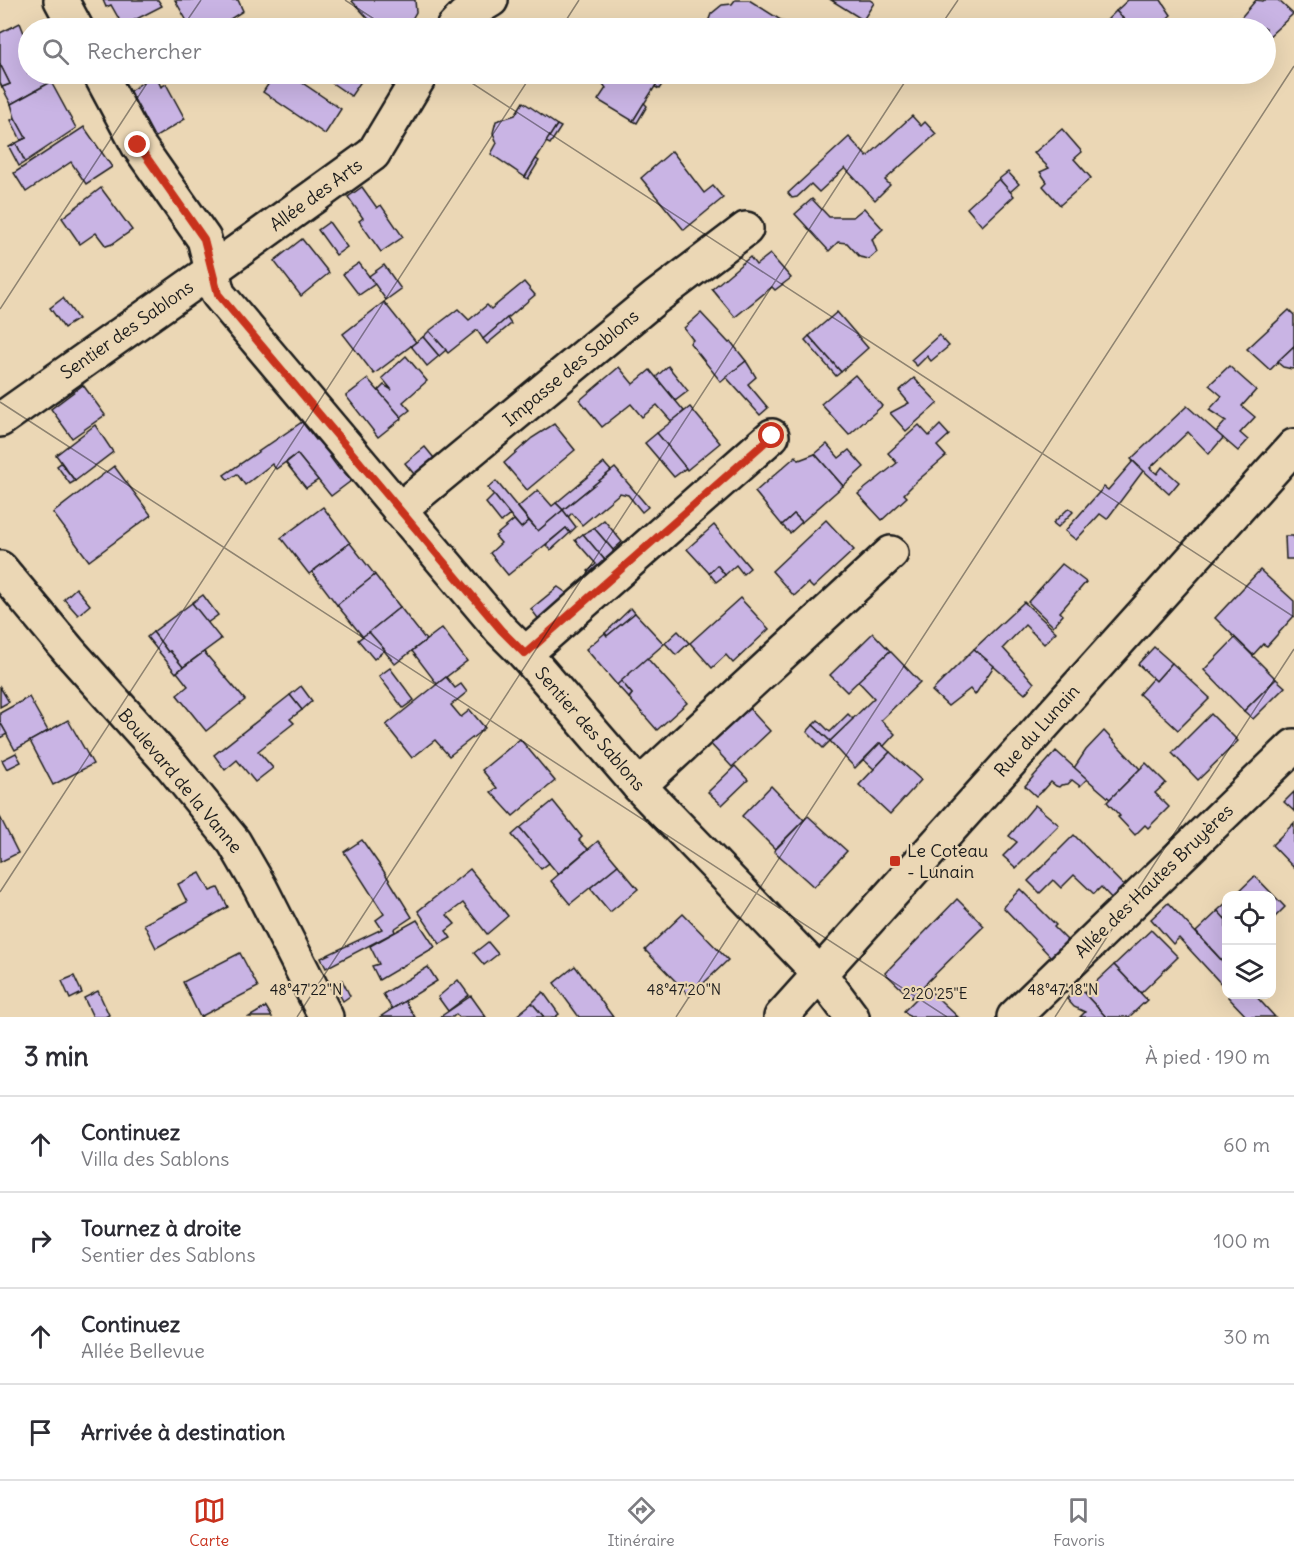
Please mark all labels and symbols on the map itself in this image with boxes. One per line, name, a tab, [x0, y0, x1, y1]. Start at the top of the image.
route end	[124, 131, 150, 157]
street label: Allée des Arts	[265, 153, 367, 236]
street label: Sentier des Sablons	[56, 275, 198, 384]
street label: Impasse des Sablons	[498, 304, 643, 431]
route start	[758, 422, 784, 448]
street label: Sentier des Sablons	[530, 662, 651, 795]
street label: Rue du Lunain	[989, 680, 1084, 782]
street label: Boulevard de la Vanne	[113, 704, 248, 858]
street label: Allée des Hautes Bruyères	[1069, 799, 1238, 962]
place label: Le Coteau - Lunain	[907, 839, 988, 883]
marker: Le Coteau - Lunain	[888, 854, 902, 868]
text: 48°47'22"N	[270, 980, 342, 999]
text: 48°47'20"N	[647, 980, 721, 999]
text: 48°47'18"N	[1028, 980, 1098, 999]
text: 2°20'25"E	[903, 984, 968, 1003]

